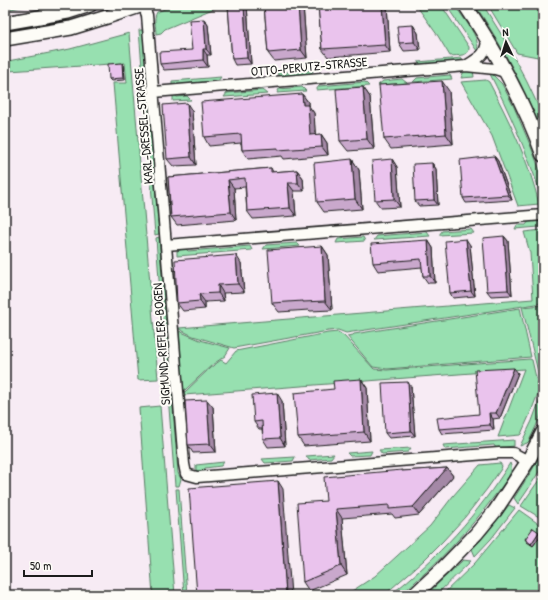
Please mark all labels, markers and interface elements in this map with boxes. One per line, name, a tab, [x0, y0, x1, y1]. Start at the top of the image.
north arrow	[486, 22, 526, 62]
text: N	[502, 25, 509, 39]
street label: OTTO-PERUTZ-STRASSE	[250, 52, 368, 80]
street label: KARL-DRESSEL-STRASSE	[129, 67, 157, 185]
street label: SIGMUND-RIEFLER-BOGEN	[148, 282, 174, 406]
scale bar	[24, 552, 92, 578]
text: 50 m	[30, 557, 51, 574]

